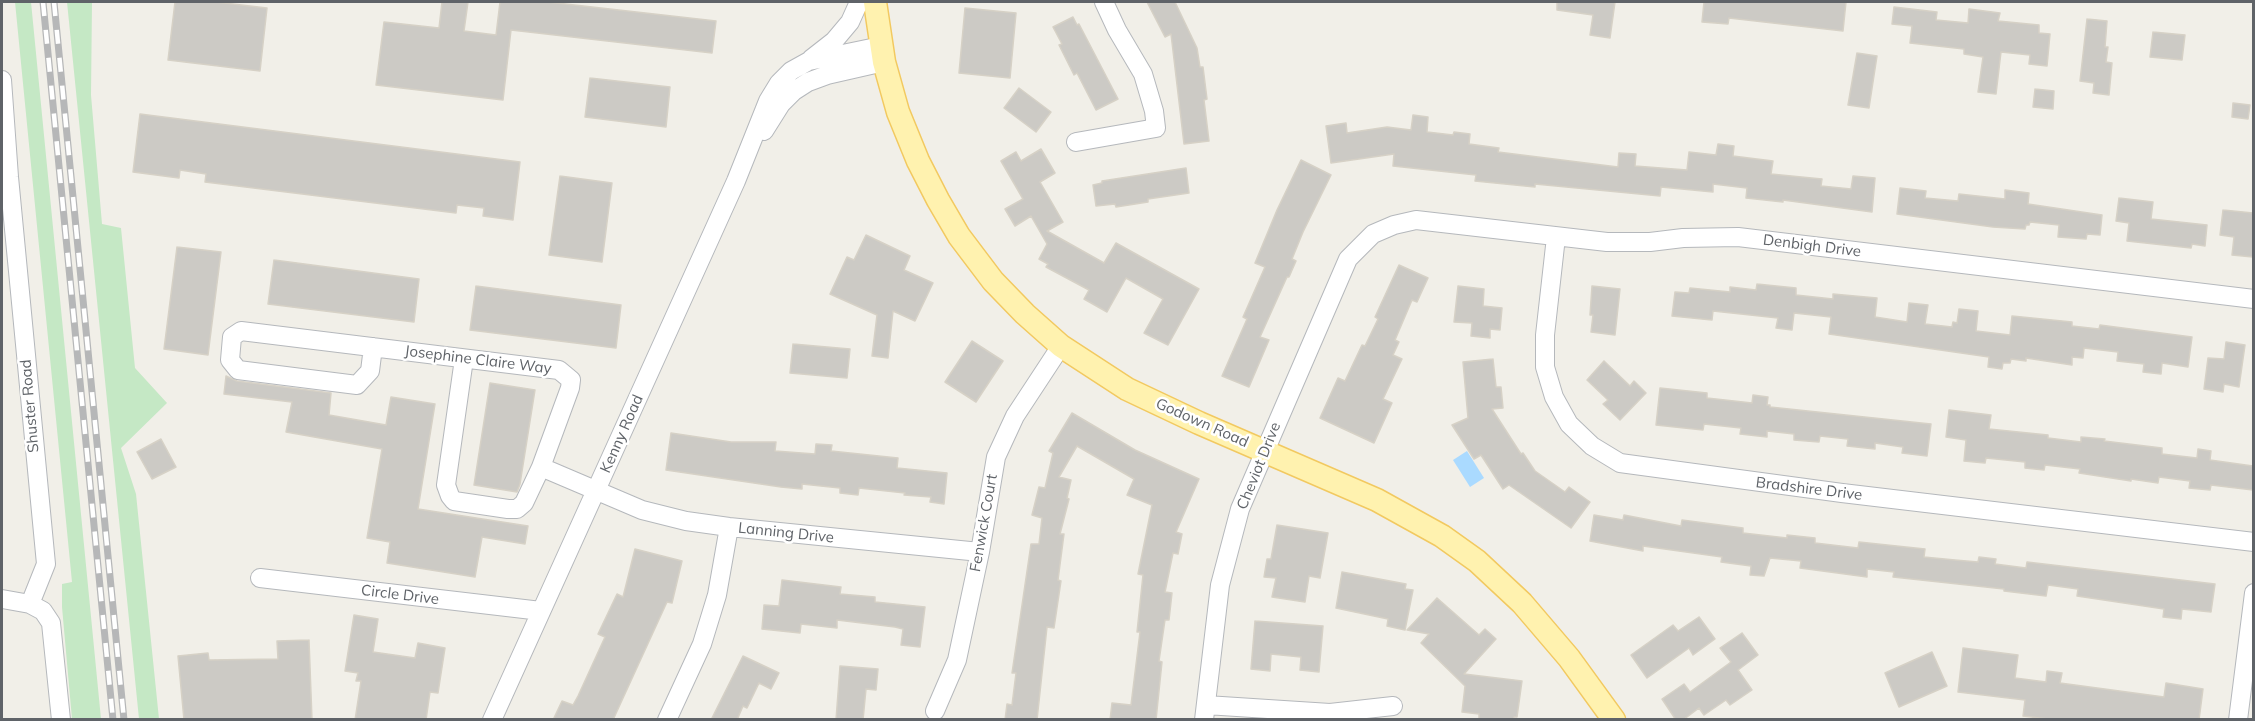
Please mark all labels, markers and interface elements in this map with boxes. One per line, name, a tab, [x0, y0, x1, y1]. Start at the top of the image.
street label: Denbigh Drive	[1762, 231, 1862, 261]
street label: Josephine Claire Way	[404, 342, 552, 378]
street label: Shuster Road	[17, 359, 43, 453]
street label: Kenny Road	[597, 392, 647, 476]
street label: Godown Road	[1153, 395, 1251, 451]
street label: Cheviot Drive	[1233, 420, 1285, 512]
street label: Fenwick Court	[967, 473, 1001, 573]
street label: Bradshire Drive	[1755, 474, 1863, 504]
street label: Lanning Drive	[737, 519, 835, 547]
street label: Circle Drive	[360, 581, 440, 609]

